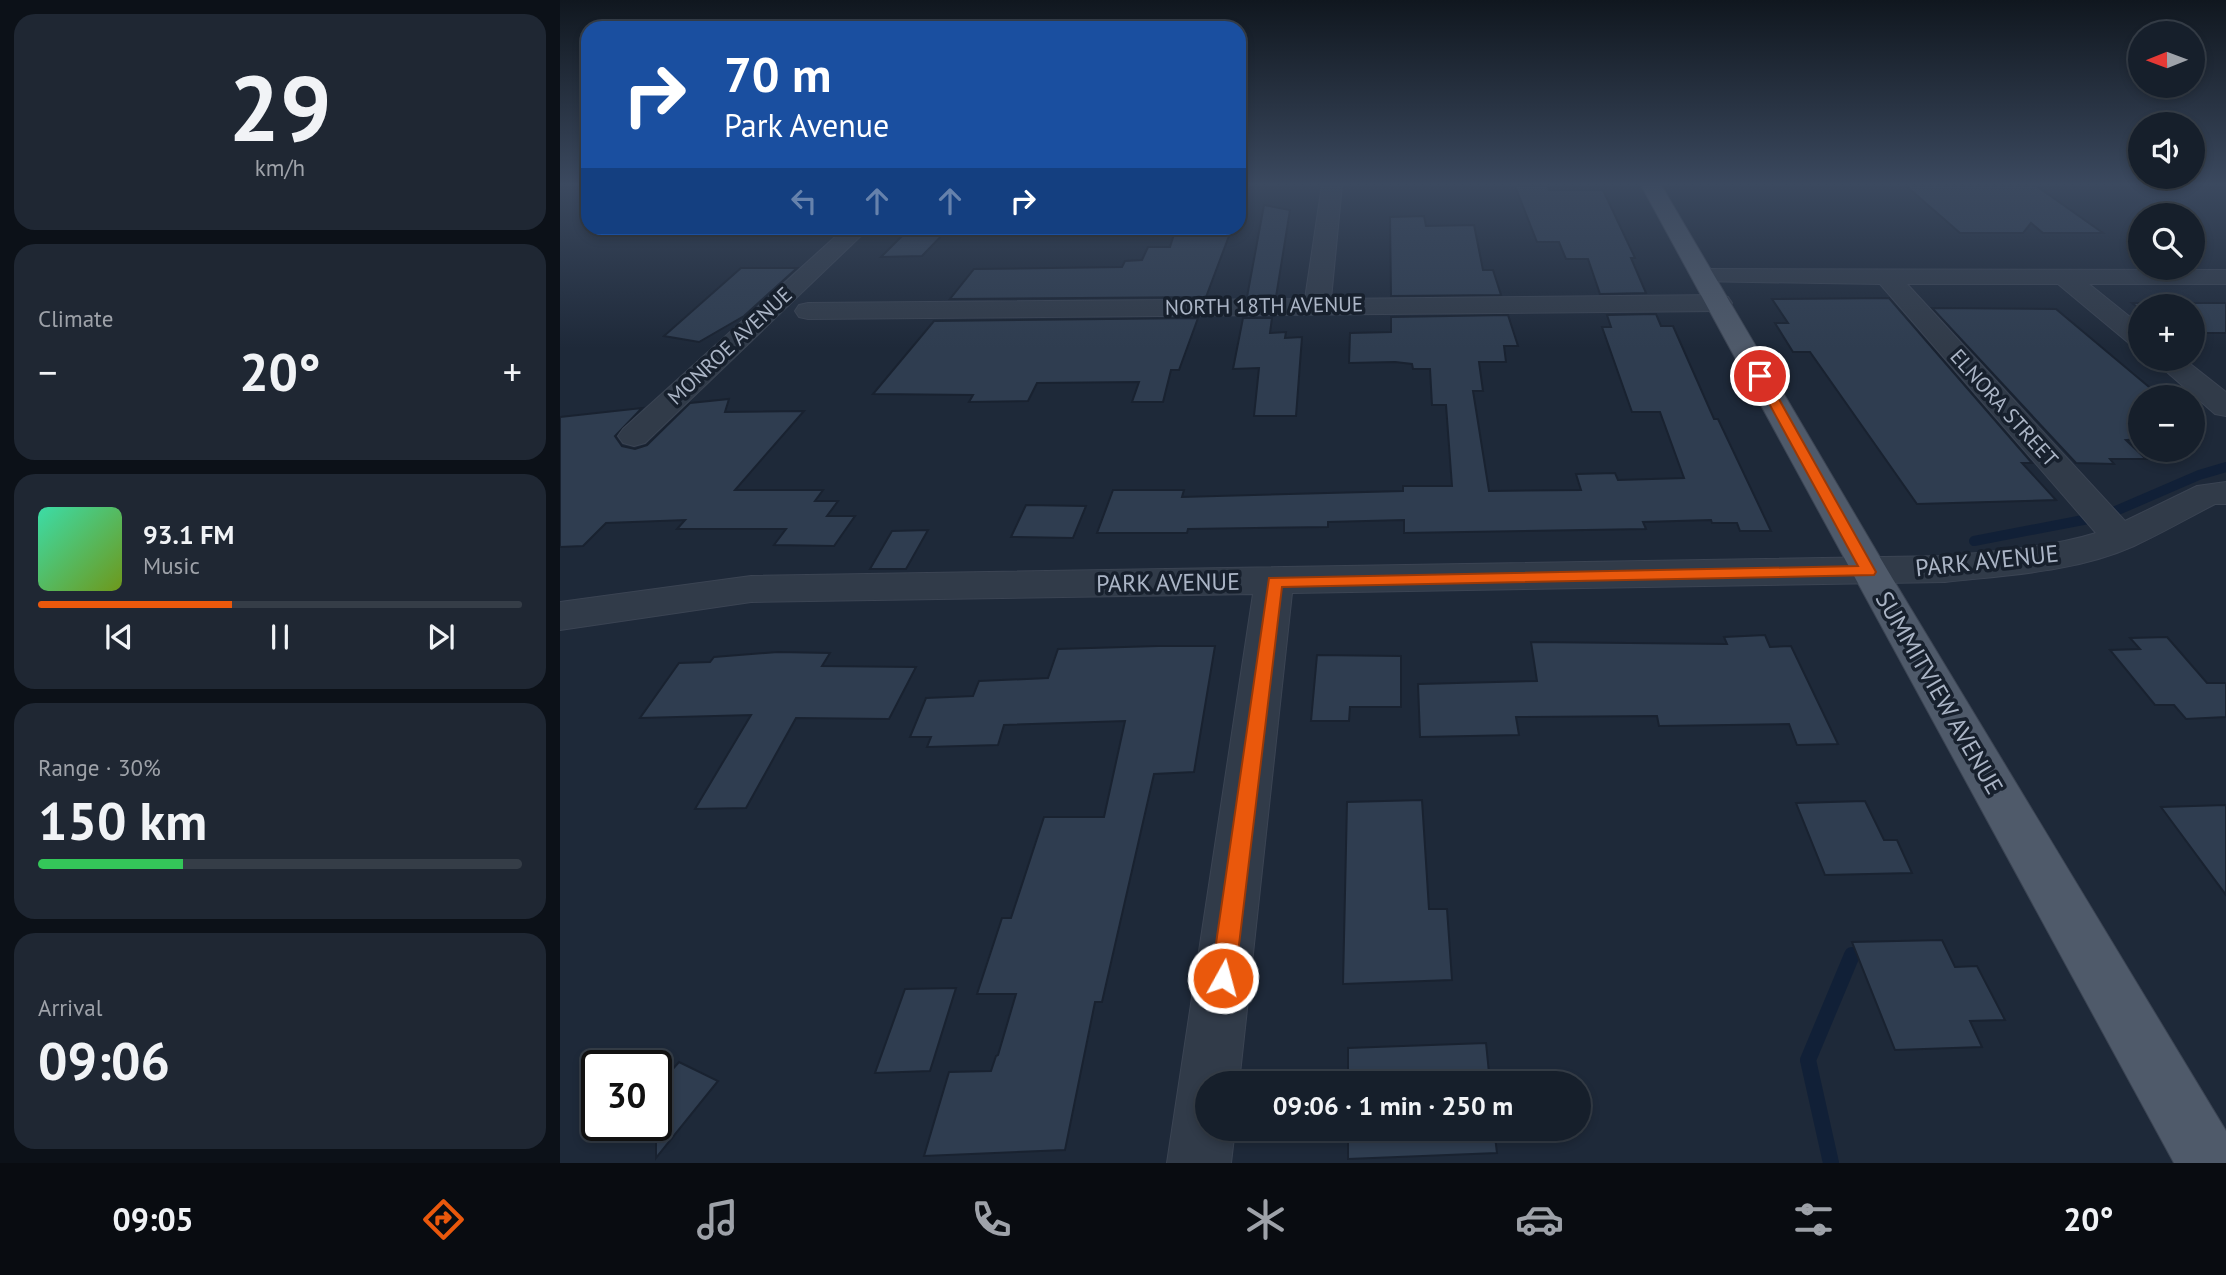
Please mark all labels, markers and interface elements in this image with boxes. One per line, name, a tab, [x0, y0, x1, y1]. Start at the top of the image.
north arrow	[2128, 21, 2205, 98]
map controls	[2128, 21, 2205, 462]
text: 70 m	[724, 42, 831, 106]
text: 29	[228, 48, 332, 166]
icon: right	[609, 49, 700, 140]
text: Park Avenue	[724, 104, 889, 146]
button: sound	[2128, 112, 2205, 189]
text: km/h	[255, 153, 305, 182]
icon: left	[785, 182, 823, 220]
icon: ahead	[858, 182, 896, 220]
icon: ahead	[931, 182, 969, 220]
icon: right	[1004, 182, 1042, 220]
button: search	[2128, 203, 2205, 280]
street label: MONROE AVENUE	[662, 281, 798, 410]
street label: NORTH 18TH AVENUE	[1165, 290, 1363, 321]
button: +	[2128, 294, 2205, 371]
text: Climate	[38, 304, 113, 333]
text: 20°	[239, 338, 321, 405]
street label: ELNORA STREET	[1944, 343, 2065, 472]
pin	[1730, 346, 1790, 406]
text: −	[38, 347, 57, 396]
text: +	[503, 347, 522, 396]
icon: arrive	[1741, 357, 1779, 395]
button: −	[2128, 385, 2205, 462]
text: 93.1 FM	[143, 518, 234, 551]
street label: PARK AVENUE	[1914, 538, 2060, 583]
text: Music	[143, 551, 200, 580]
street label: PARK AVENUE	[1096, 566, 1240, 599]
street label: SUMMITVIEW AVENUE	[1869, 586, 2010, 800]
icon: previous	[100, 618, 138, 656]
icon: pause	[261, 618, 299, 656]
icon: next	[422, 618, 460, 656]
text: Range · 30%	[38, 753, 161, 782]
text: 150 km	[38, 787, 207, 854]
position arrow	[1186, 941, 1260, 1015]
text: Arrival	[38, 993, 102, 1022]
text: 09:06	[38, 1027, 170, 1094]
speed limit sign: 30	[581, 1050, 672, 1141]
text: 09:06 · 1 min · 250 m	[1273, 1089, 1513, 1122]
icon: directions	[419, 1195, 468, 1244]
icon: music	[693, 1195, 742, 1244]
icon: phone	[967, 1195, 1016, 1244]
icon: climate	[1241, 1195, 1290, 1244]
icon: car	[1515, 1195, 1564, 1244]
icon: filters	[1789, 1195, 1838, 1244]
text: 09:05	[113, 1198, 194, 1240]
text: 20°	[2063, 1198, 2113, 1240]

